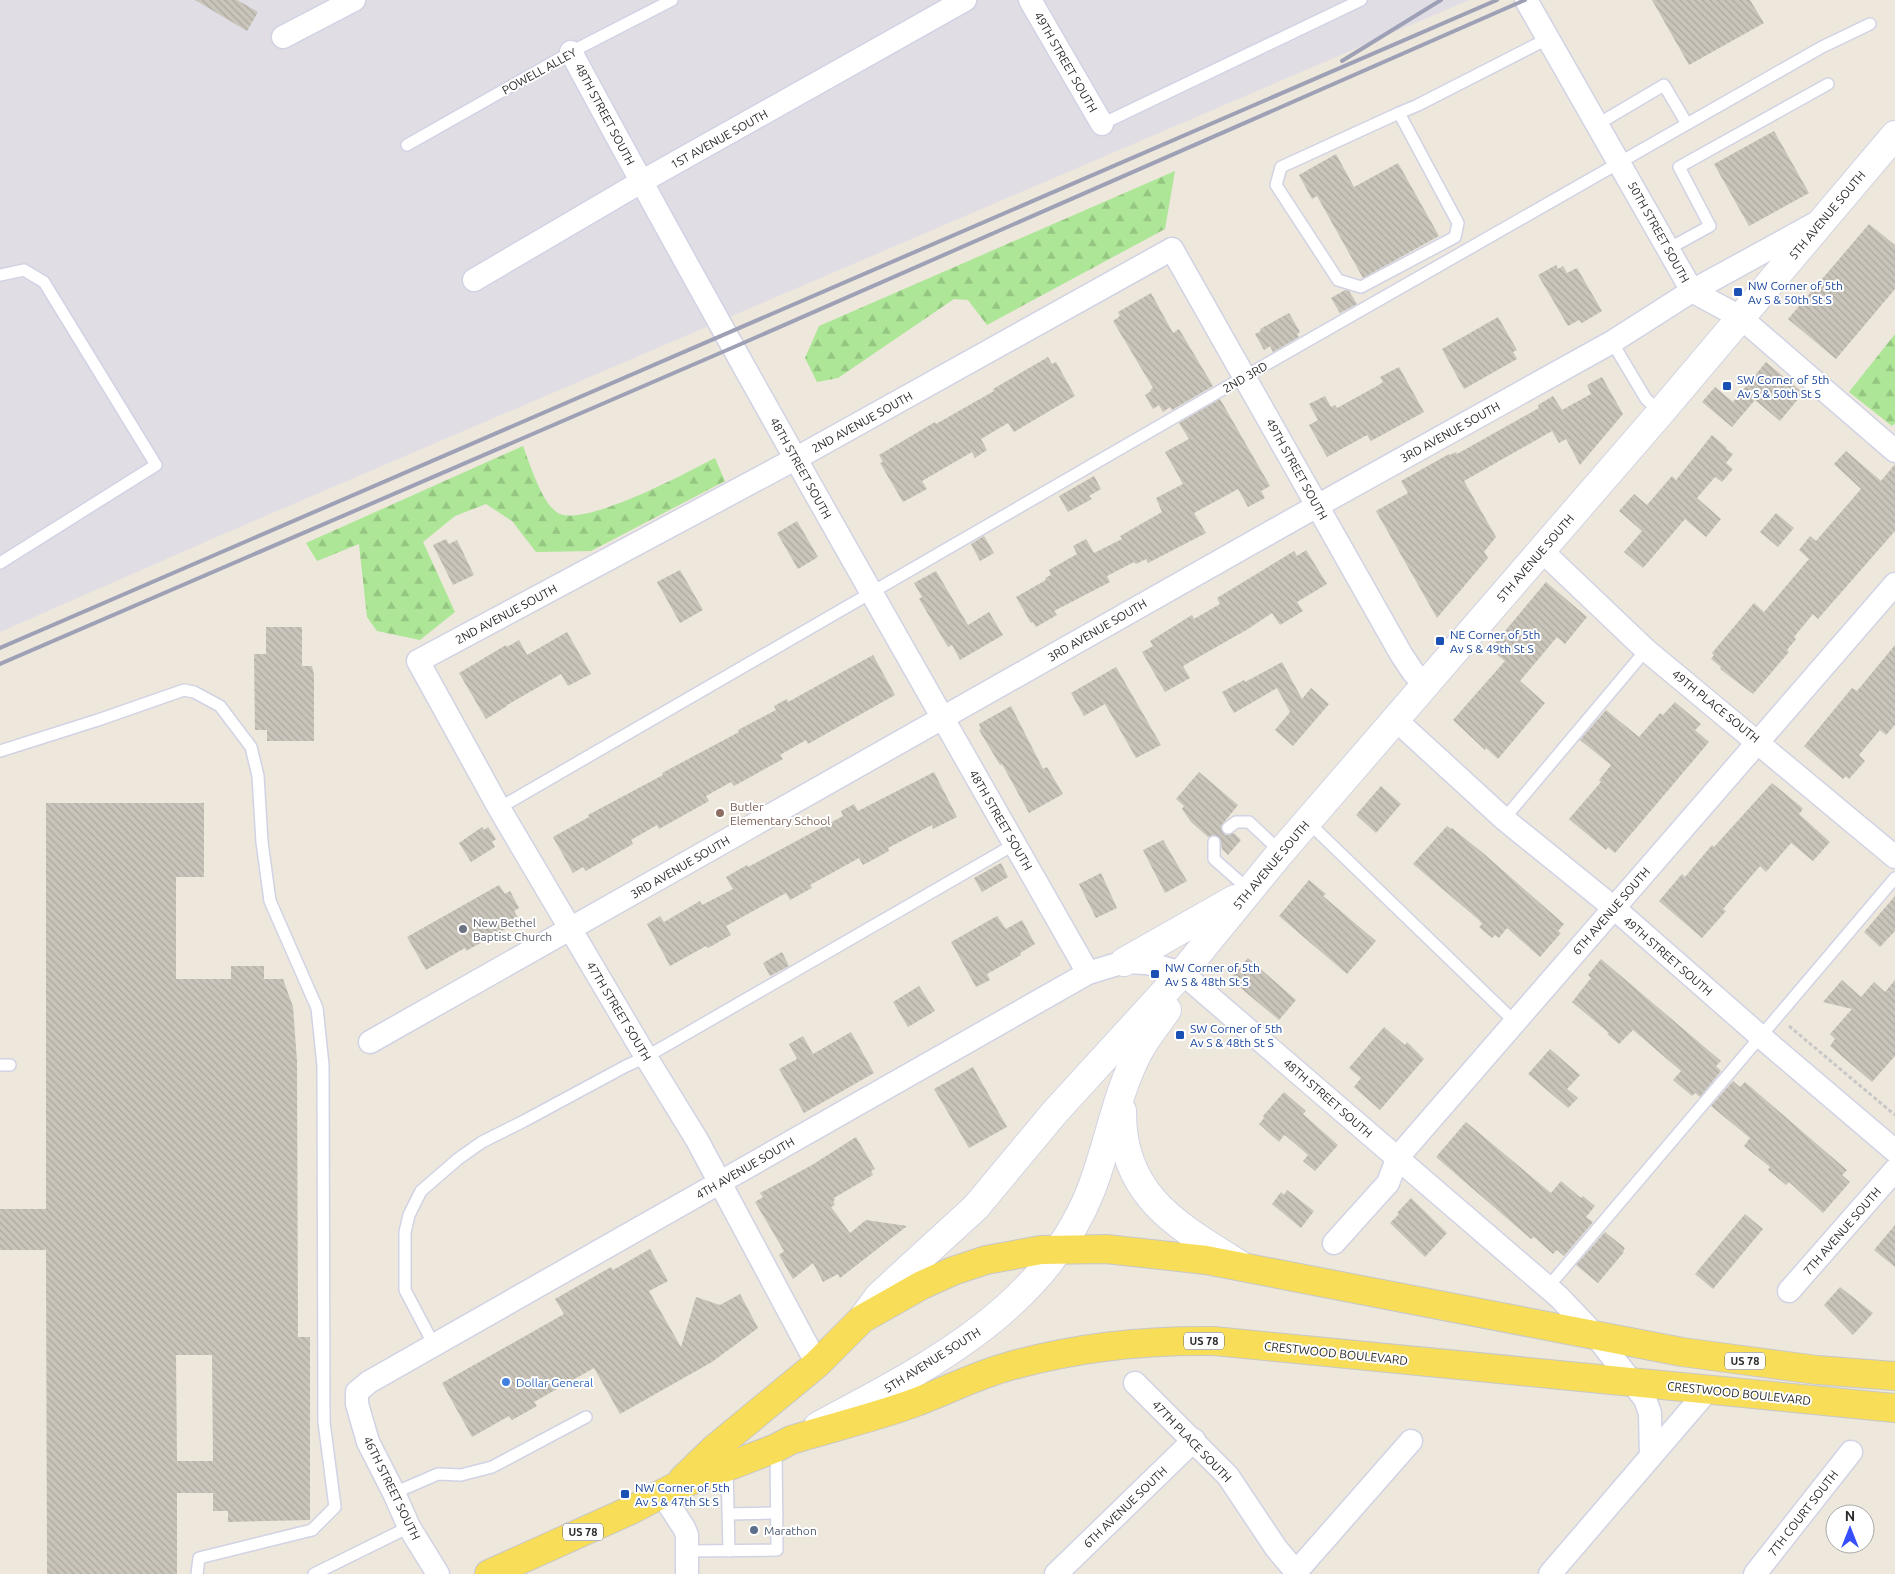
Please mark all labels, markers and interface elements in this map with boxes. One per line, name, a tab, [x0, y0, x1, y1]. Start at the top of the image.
street label: 49TH STREET SOUTH	[1032, 10, 1100, 114]
street label: POWELL ALLEY	[500, 45, 578, 97]
street label: 48TH STREET SOUTH	[573, 61, 637, 167]
street label: 1ST AVENUE SOUTH	[668, 107, 770, 171]
street label: 5TH AVENUE SOUTH	[1786, 168, 1868, 262]
street label: 50TH STREET SOUTH	[1626, 179, 1692, 285]
place label: NW Corner of 5th Av S & 50th St S	[1748, 279, 1843, 306]
marker: NW Corner of 5th Av S & 50th St S	[1732, 286, 1744, 298]
street label: 2ND 3RD	[1220, 359, 1270, 395]
place label: SW Corner of 5th Av S & 50th St S	[1737, 373, 1829, 400]
marker: SW Corner of 5th Av S & 50th St S	[1721, 380, 1733, 392]
street label: 2ND AVENUE SOUTH	[809, 389, 915, 455]
street label: 3RD AVENUE SOUTH	[1398, 399, 1502, 465]
street label: 48TH STREET SOUTH	[768, 415, 834, 521]
street label: 49TH STREET SOUTH	[1264, 416, 1330, 522]
street label: 5TH AVENUE SOUTH	[1494, 512, 1576, 604]
street label: 2ND AVENUE SOUTH	[453, 582, 559, 646]
street label: 3RD AVENUE SOUTH	[1045, 596, 1149, 664]
place label: NE Corner of 5th Av S & 49th St S	[1450, 628, 1540, 655]
marker: NE Corner of 5th Av S & 49th St S	[1434, 635, 1446, 647]
street label: 49TH PLACE SOUTH	[1670, 667, 1762, 745]
street label: 48TH STREET SOUTH	[967, 768, 1035, 872]
place label: Butler Elementary School	[730, 800, 830, 827]
marker: Butler Elementary School	[714, 807, 726, 819]
street label: 5TH AVENUE SOUTH	[1230, 818, 1312, 912]
street label: 3RD AVENUE SOUTH	[628, 833, 732, 901]
street label: 6TH AVENUE SOUTH	[1570, 865, 1652, 957]
street label: 49TH STREET SOUTH	[1621, 914, 1715, 998]
place label: New Bethel Baptist Church	[473, 916, 552, 943]
marker: New Bethel Baptist Church	[457, 923, 469, 935]
street label: 47TH STREET SOUTH	[584, 959, 654, 1063]
place label: NW Corner of 5th Av S & 48th St S	[1165, 961, 1260, 988]
marker: NW Corner of 5th Av S & 48th St S	[1149, 968, 1161, 980]
place label: SW Corner of 5th Av S & 48th St S	[1190, 1022, 1282, 1049]
marker: SW Corner of 5th Av S & 48th St S	[1174, 1029, 1186, 1041]
street label: 48TH STREET SOUTH	[1281, 1056, 1375, 1140]
street label: 4TH AVENUE SOUTH	[694, 1135, 796, 1201]
street label: 7TH AVENUE SOUTH	[1801, 1185, 1883, 1277]
street label: 5TH AVENUE SOUTH	[881, 1325, 983, 1395]
road number: US 78	[1184, 1332, 1224, 1350]
street label: CRESTWOOD BOULEVARD	[1264, 1339, 1408, 1367]
road number: US 78	[1725, 1352, 1765, 1370]
marker: Dollar General	[500, 1376, 512, 1388]
place label: Dollar General	[516, 1376, 593, 1389]
street label: CRESTWOOD BOULEVARD	[1667, 1379, 1811, 1407]
street label: 47TH PLACE SOUTH	[1150, 1398, 1234, 1484]
street label: 46TH STREET SOUTH	[361, 1434, 423, 1542]
street label: 6TH AVENUE SOUTH	[1080, 1464, 1170, 1550]
street label: 7TH COURT SOUTH	[1766, 1468, 1840, 1558]
place label: NW Corner of 5th Av S & 47th St S	[635, 1481, 730, 1508]
marker: NW Corner of 5th Av S & 47th St S	[619, 1488, 631, 1500]
north arrow	[1825, 1504, 1875, 1554]
text: N	[1845, 1508, 1855, 1524]
road number: US 78	[563, 1524, 603, 1540]
marker: Marathon	[748, 1524, 760, 1536]
place label: Marathon	[764, 1524, 817, 1537]

